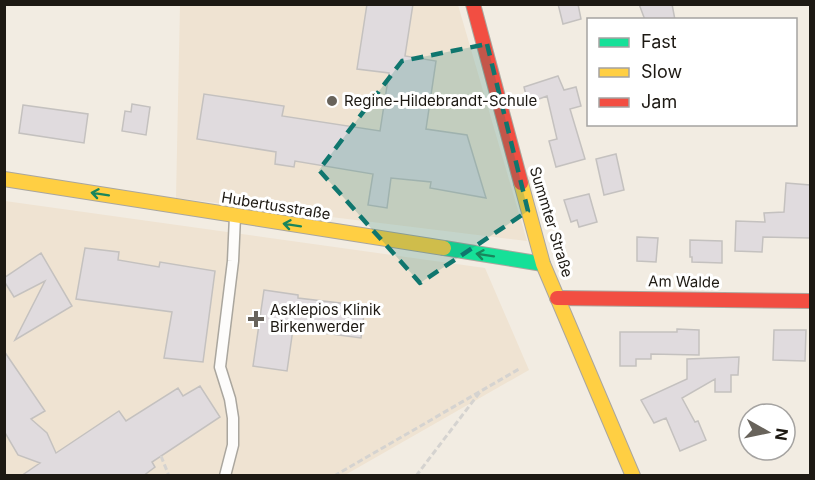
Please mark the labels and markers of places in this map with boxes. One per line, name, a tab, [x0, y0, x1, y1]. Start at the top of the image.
place label: Regine-Hildebrandt-Schule	[344, 91, 537, 110]
marker: Regine-Hildebrandt-Schule	[325, 94, 339, 108]
place label: Asklepios Klinik Birkenwerder	[270, 300, 382, 336]
marker: Asklepios Klinik Birkenwerder	[247, 310, 265, 328]

